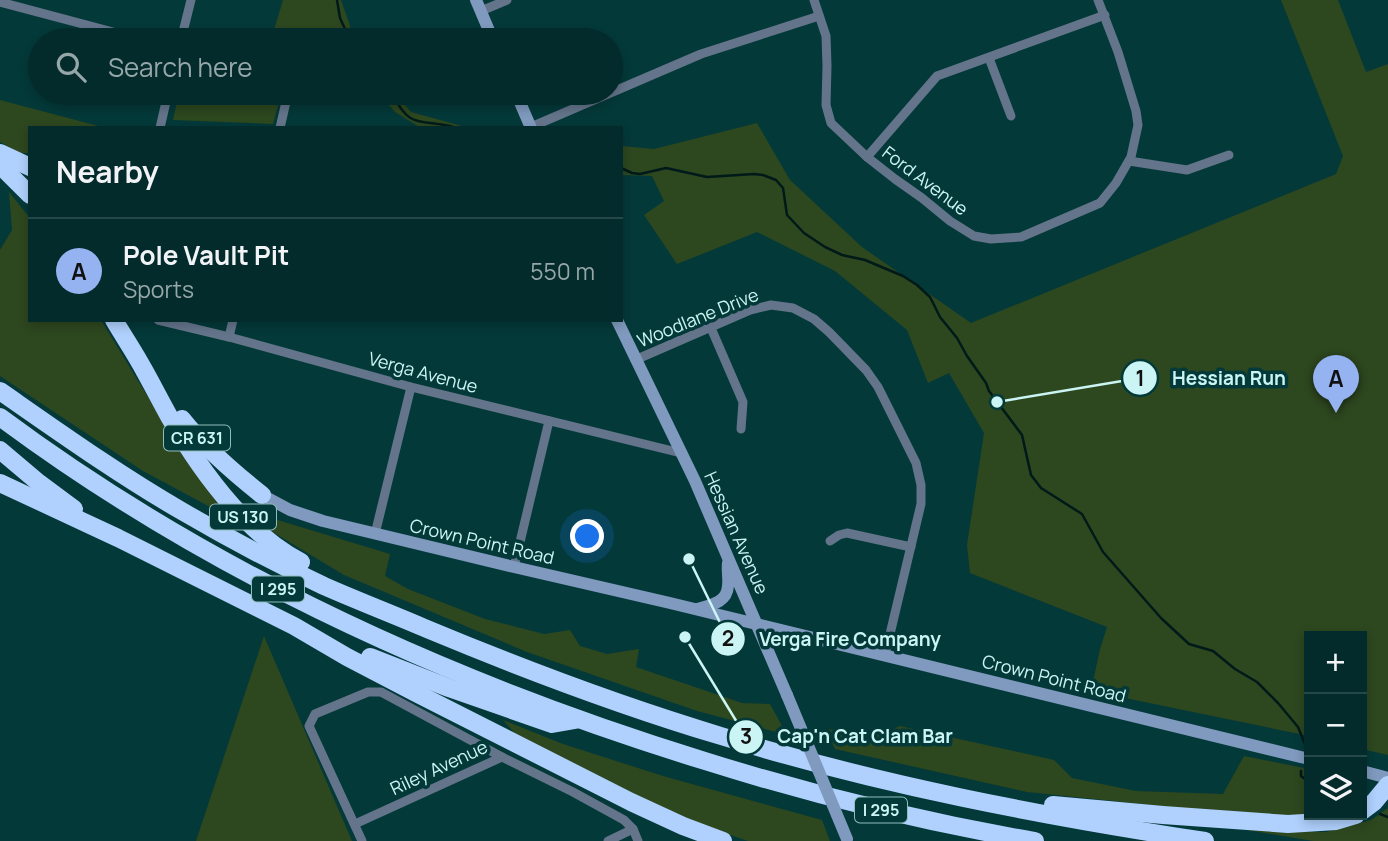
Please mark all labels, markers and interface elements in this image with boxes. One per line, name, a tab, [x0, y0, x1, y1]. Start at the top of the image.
search box	[28, 28, 623, 105]
icon: search	[52, 48, 90, 86]
text: Search here	[108, 49, 253, 85]
street label: Ford Avenue	[878, 140, 973, 220]
text: Nearby	[56, 151, 159, 192]
text: Pole Vault Pit	[123, 237, 289, 273]
text: A	[71, 255, 87, 287]
text: 550 m	[530, 255, 595, 287]
text: Sports	[123, 273, 194, 305]
street label: Woodlane Drive	[633, 282, 762, 352]
street label: Verga Avenue	[366, 346, 481, 398]
pin: A	[1313, 355, 1359, 413]
callout: Hessian Run	[1123, 358, 1300, 398]
text: 1	[1135, 364, 1145, 392]
text: Hessian Run	[1172, 365, 1286, 391]
road number: CR 631	[164, 426, 230, 450]
street label: Hessian Avenue	[699, 467, 775, 598]
road number: US 130	[210, 504, 276, 530]
street label: Crown Point Road	[408, 513, 557, 569]
your location	[570, 519, 604, 553]
road number: I 295	[252, 576, 304, 602]
callout: Verga Fire Company	[710, 619, 955, 659]
text: 2	[722, 624, 734, 652]
text: Verga Fire Company	[759, 626, 941, 652]
map controls	[1304, 631, 1367, 820]
button: +	[1304, 631, 1367, 694]
street label: Crown Point Road	[980, 649, 1129, 708]
button: −	[1304, 694, 1367, 757]
callout: Cap'n Cat Clam Bar	[729, 717, 967, 757]
text: 3	[740, 722, 752, 750]
text: Cap'n Cat Clam Bar	[777, 723, 953, 749]
street label: Riley Avenue	[386, 734, 491, 800]
button: layers	[1304, 757, 1367, 820]
road number: I 295	[855, 797, 907, 822]

